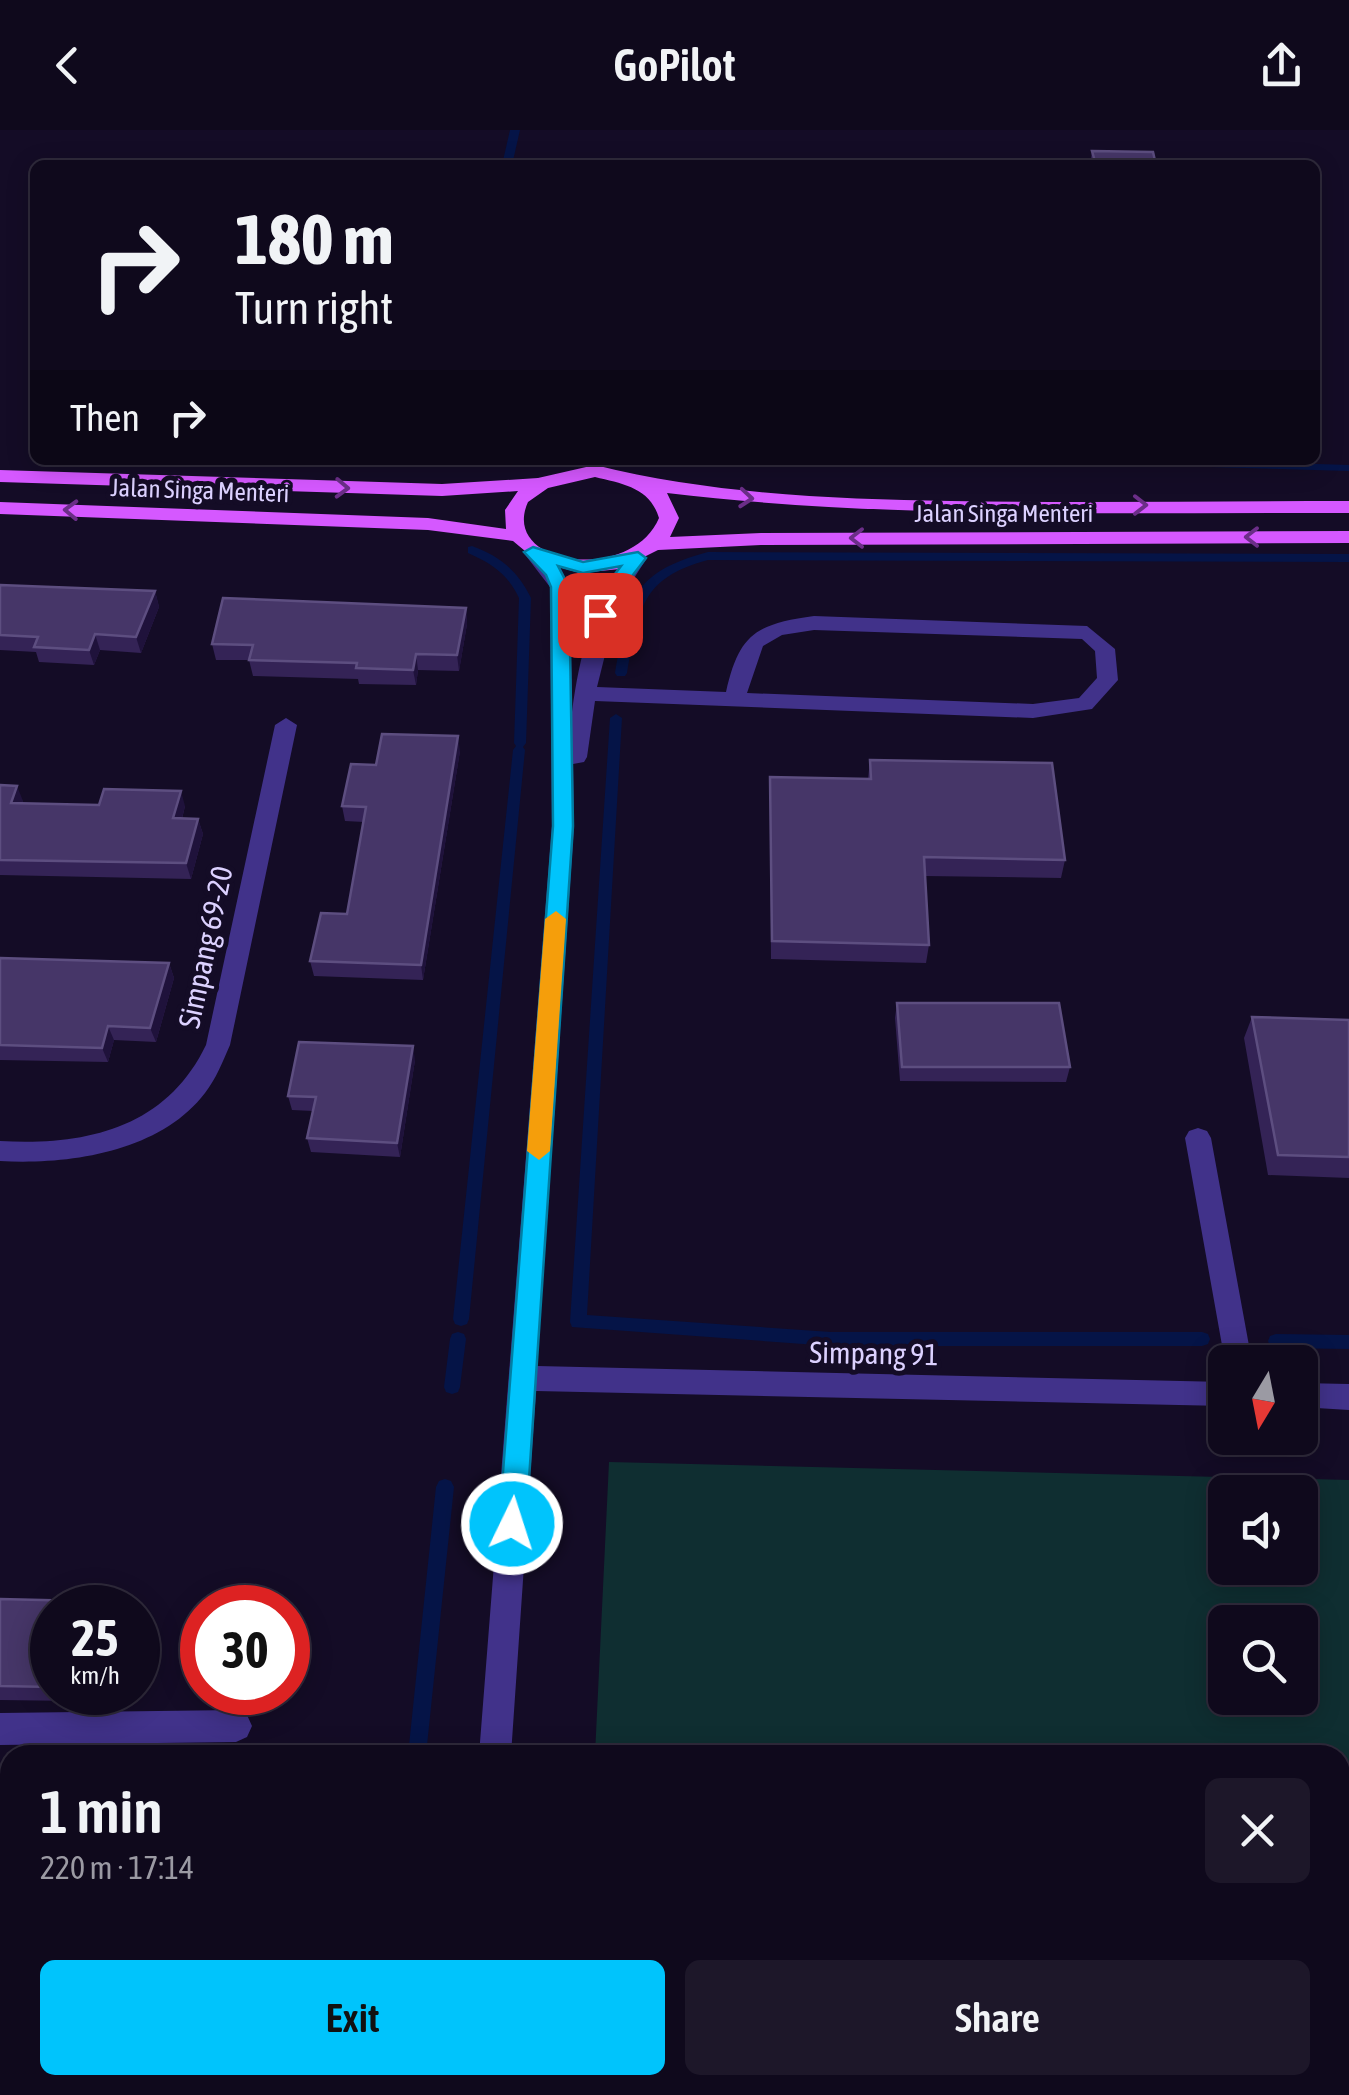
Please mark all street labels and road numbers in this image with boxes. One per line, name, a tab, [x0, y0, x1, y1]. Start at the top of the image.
street label: Jalan Singa Menteri	[110, 473, 290, 507]
street label: Jalan Singa Menteri	[915, 499, 1093, 527]
street label: Simpang 69-20	[171, 863, 239, 1031]
street label: Simpang 91	[809, 1335, 939, 1371]

